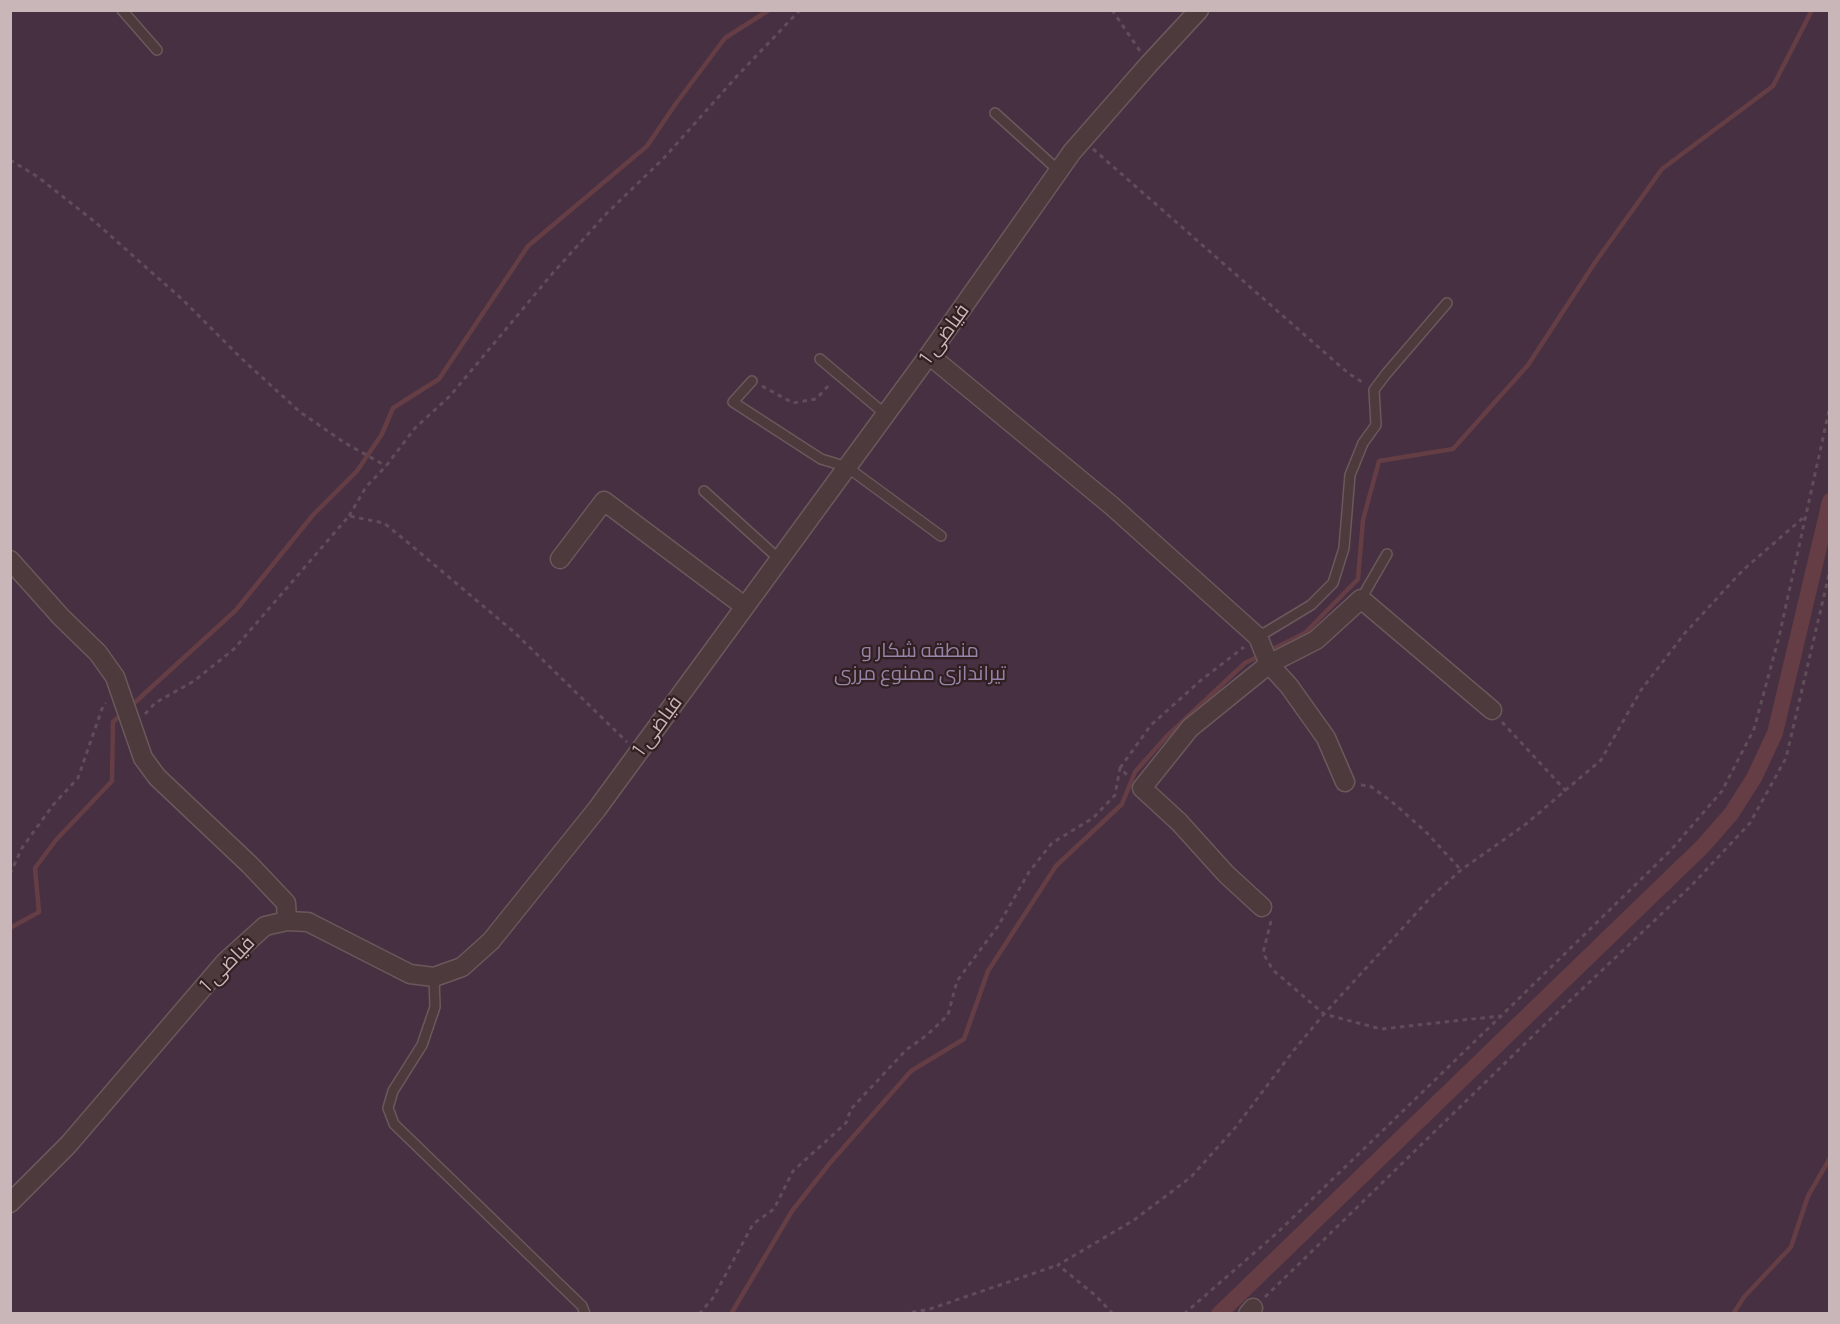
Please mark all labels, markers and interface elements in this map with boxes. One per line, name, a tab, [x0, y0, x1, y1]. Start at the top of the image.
street label: فیاضی 1	[914, 299, 974, 369]
park label: منطقه شکار و تیراندازی ممنوع مرزی	[834, 638, 1006, 685]
street label: فیاضی 1	[627, 691, 687, 761]
street label: فیاضی 1	[194, 931, 260, 997]

